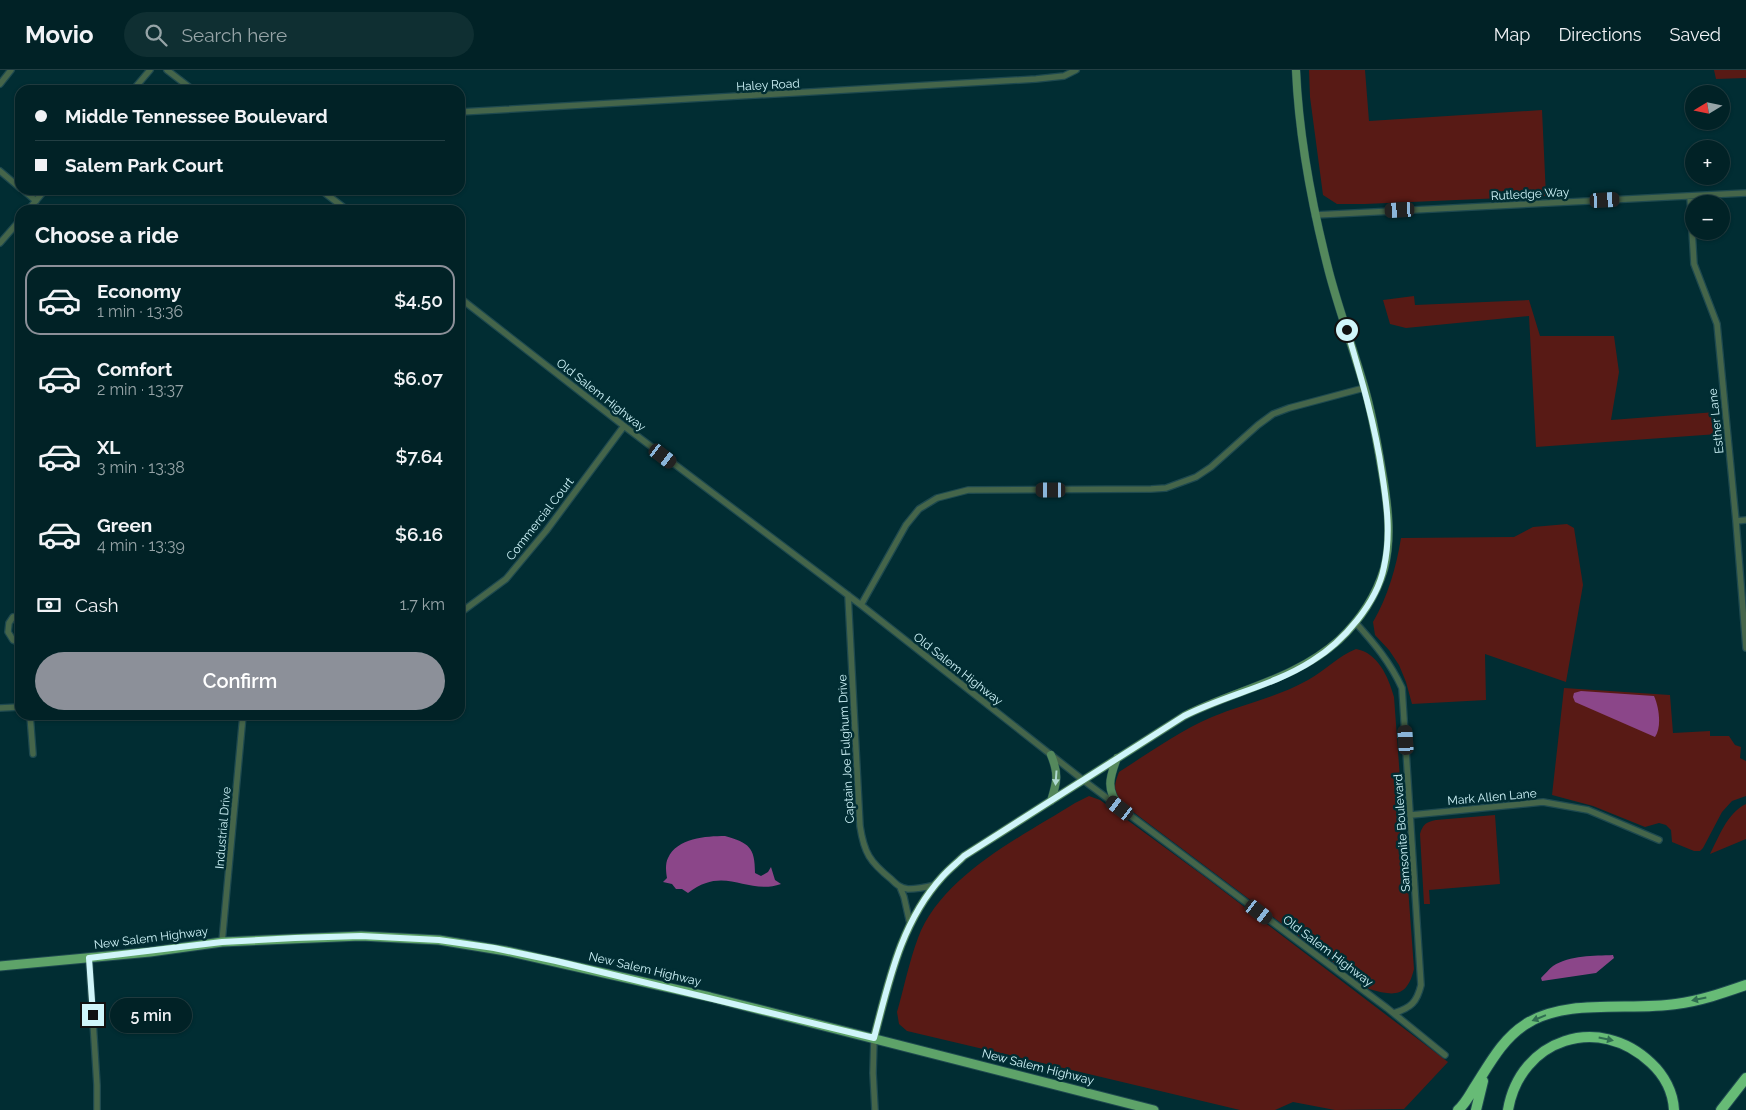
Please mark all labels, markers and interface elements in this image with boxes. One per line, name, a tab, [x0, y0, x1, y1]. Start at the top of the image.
search box	[124, 12, 474, 57]
text: Movio	[25, 20, 94, 49]
icon: search	[142, 21, 170, 49]
text: Search here	[182, 24, 287, 46]
text: Map	[1494, 24, 1530, 45]
text: Directions	[1558, 24, 1642, 45]
text: Saved	[1670, 24, 1721, 45]
street label: Haley Road	[736, 76, 800, 94]
north arrow	[1685, 85, 1730, 130]
map controls	[1685, 85, 1730, 240]
text: Middle Tennessee Boulevard	[65, 105, 328, 127]
button: +	[1685, 140, 1730, 185]
text: Salem Park Court	[65, 154, 223, 176]
street label: Rutledge Way	[1490, 185, 1570, 203]
car	[1589, 192, 1620, 208]
button: −	[1685, 195, 1730, 240]
car	[1384, 202, 1415, 218]
text: Choose a ride	[35, 222, 179, 248]
icon: car	[37, 278, 82, 323]
text: Economy	[97, 280, 181, 302]
text: $4.50	[394, 289, 443, 311]
text: 1 min · 13:36	[97, 302, 183, 321]
route start	[1336, 319, 1358, 341]
icon: car	[37, 356, 82, 401]
street label: Old Salem Highway	[554, 356, 649, 434]
text: Comfort	[97, 358, 172, 380]
text: $6.07	[393, 367, 443, 389]
text: 2 min · 13:37	[97, 380, 184, 399]
street label: Esther Lane	[1706, 388, 1726, 454]
icon: car	[37, 434, 82, 479]
text: XL	[97, 436, 120, 458]
car	[646, 441, 679, 471]
text: $7.64	[395, 445, 443, 467]
text: 3 min · 13:38	[97, 458, 185, 477]
street label: Commercial Court	[503, 475, 577, 563]
car	[1036, 483, 1066, 498]
icon: car	[37, 512, 82, 557]
text: Green	[97, 514, 152, 536]
text: $6.16	[395, 523, 443, 545]
text: 4 min · 13:39	[97, 536, 185, 555]
icon: cash	[35, 591, 63, 619]
text: Cash	[75, 594, 119, 616]
text: 1.7 km	[400, 595, 445, 614]
street label: Old Salem Highway	[911, 630, 1006, 708]
button: Confirm	[35, 652, 445, 710]
street label: Captain Joe Fulghum Drive	[835, 674, 857, 824]
car	[1397, 725, 1414, 755]
one-way arrow	[1051, 770, 1059, 786]
street label: Samsonite Boulevard	[1391, 774, 1413, 892]
street label: Industrial Drive	[212, 786, 234, 870]
street label: Mark Allen Lane	[1447, 786, 1537, 808]
car	[1103, 793, 1136, 823]
car	[1242, 897, 1275, 927]
street label: Old Salem Highway	[1280, 913, 1376, 990]
street label: New Salem Highway	[93, 924, 209, 952]
street label: New Salem Highway	[587, 949, 703, 989]
one-way arrow	[1692, 995, 1707, 1003]
callout: 5 min	[110, 998, 193, 1032]
route end	[82, 1004, 104, 1026]
text: 5 min	[130, 1006, 172, 1025]
one-way arrow	[1531, 1014, 1546, 1022]
one-way arrow	[1598, 1035, 1613, 1043]
street label: New Salem Highway	[981, 1046, 1096, 1088]

